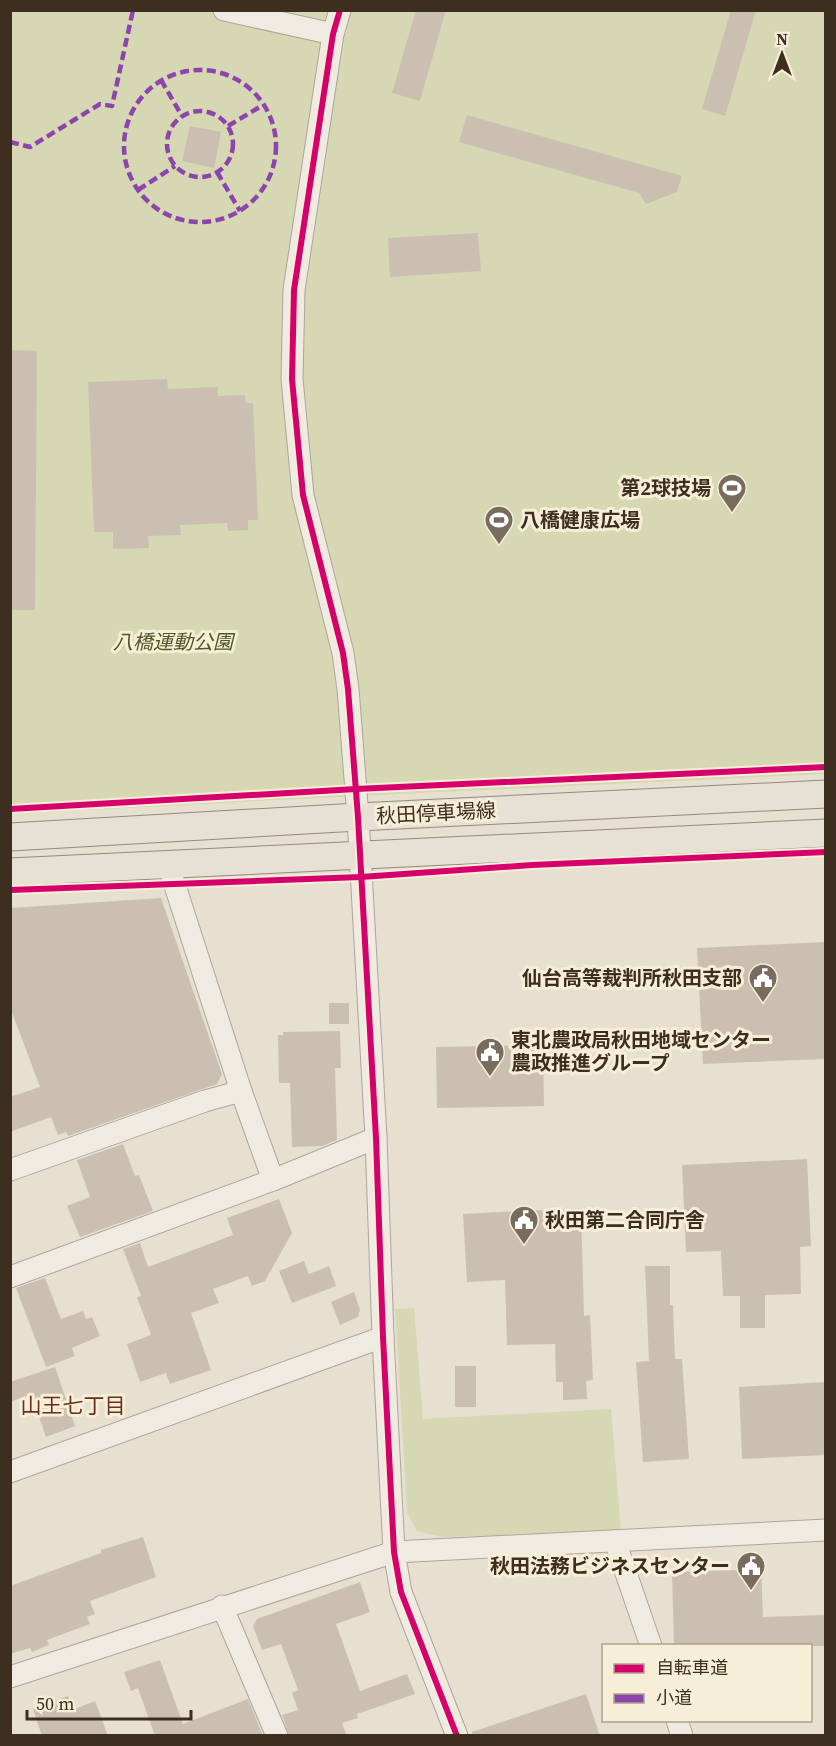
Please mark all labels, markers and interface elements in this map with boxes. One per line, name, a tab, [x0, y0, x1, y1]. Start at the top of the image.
north arrow	[752, 24, 812, 84]
text: N	[776, 28, 788, 50]
sports icon: 第2球技場	[716, 472, 748, 514]
place label: 第2球技場	[620, 474, 711, 502]
sports icon: 八橋健康広場	[483, 504, 515, 546]
place label: 八橋健康広場	[520, 506, 640, 534]
park label: 八橋運動公園	[113, 628, 236, 656]
street label: 秋田停車場線	[375, 796, 497, 830]
public building icon: 仙台高等裁判所秋田支部	[747, 962, 779, 1004]
place label: 仙台高等裁判所秋田支部	[522, 964, 742, 992]
place label: 東北農政局秋田地域センター 農政推進グループ	[511, 1026, 771, 1077]
public building icon: 東北農政局秋田地域センター 農政推進グループ	[474, 1036, 506, 1078]
public building icon: 秋田第二合同庁舎	[508, 1204, 540, 1246]
place label: 秋田第二合同庁舎	[545, 1206, 705, 1234]
district label: 山王七丁目	[21, 1391, 126, 1420]
public building icon: 秋田法務ビジネスセンター	[735, 1550, 767, 1592]
place label: 秋田法務ビジネスセンター	[490, 1552, 730, 1580]
legend	[602, 1644, 812, 1722]
text: 自転車道	[656, 1655, 728, 1680]
scale bar	[27, 1683, 190, 1721]
text: 小道	[656, 1685, 692, 1710]
text: 50 m	[36, 1691, 74, 1716]

